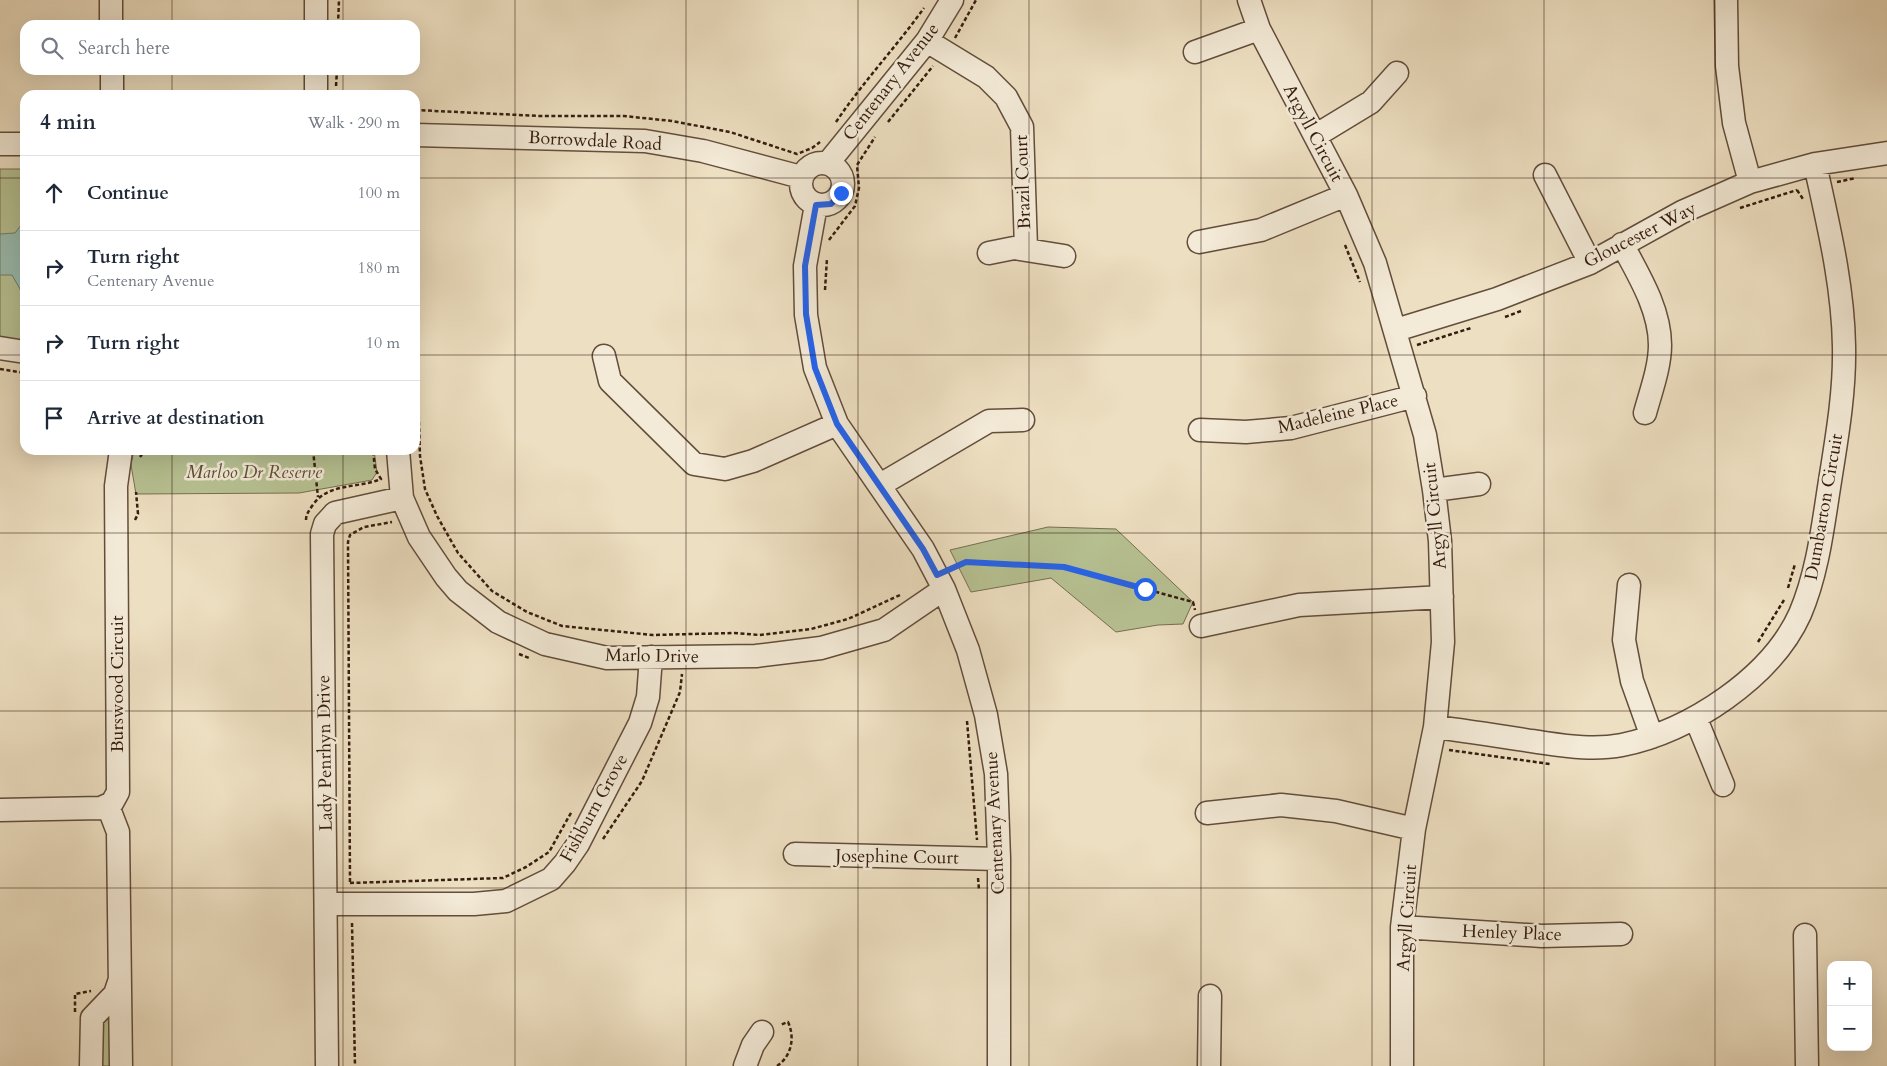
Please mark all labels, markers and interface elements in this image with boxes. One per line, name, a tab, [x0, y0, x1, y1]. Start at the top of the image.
street label: Centenary Avenue	[837, 18, 945, 146]
search box	[20, 20, 420, 75]
icon: search	[38, 34, 66, 62]
text: Search here	[78, 35, 170, 61]
street label: Argyll Circuit	[1277, 80, 1349, 186]
text: 4 min	[40, 108, 96, 137]
text: Walk · 290 m	[308, 112, 400, 134]
street label: Borrowdale Road	[528, 125, 663, 157]
street label: Brazil Court	[1009, 134, 1037, 230]
icon: ahead	[40, 179, 68, 207]
text: Continue	[87, 180, 169, 206]
text: 100 m	[358, 182, 400, 204]
route end	[830, 182, 853, 205]
street label: Gloucester Way	[1579, 196, 1701, 274]
text: Turn right	[87, 244, 179, 270]
icon: right	[40, 254, 68, 282]
text: 180 m	[358, 257, 400, 279]
text: Centenary Avenue	[87, 270, 214, 292]
icon: right	[40, 329, 68, 357]
text: Turn right	[87, 330, 179, 356]
text: 10 m	[366, 332, 400, 354]
street label: Madeleine Place	[1275, 388, 1401, 440]
icon: arrive	[40, 404, 68, 432]
text: Arrive at destination	[87, 405, 264, 431]
street label: Dumbarton Circuit	[1799, 431, 1849, 582]
park label: Marloo Dr Reserve	[186, 460, 323, 485]
street label: Argyll Circuit	[1417, 461, 1453, 571]
route start	[1134, 578, 1157, 601]
street label: Burswood Circuit	[105, 615, 130, 753]
street label: Marlo Drive	[605, 643, 699, 669]
street label: Lady Penrhyn Drive	[311, 675, 339, 831]
street label: Fishburn Grove	[554, 749, 634, 867]
street label: Centenary Avenue	[979, 751, 1011, 895]
street label: Josephine Court	[832, 843, 959, 871]
street label: Argyll Circuit	[1391, 863, 1423, 972]
street label: Henley Place	[1462, 919, 1562, 947]
map controls	[1827, 961, 1872, 1051]
button: +	[1827, 961, 1872, 1006]
button: −	[1827, 1006, 1872, 1051]

